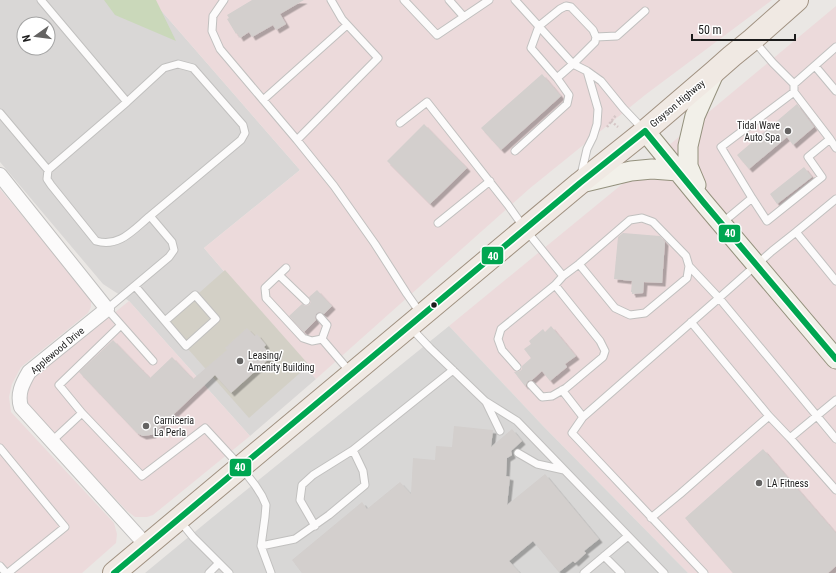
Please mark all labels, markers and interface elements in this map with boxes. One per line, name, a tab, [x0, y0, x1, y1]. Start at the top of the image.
north arrow	[16, 16, 56, 56]
scale bar	[692, 16, 795, 42]
text: 50 m	[698, 23, 722, 37]
text: N	[20, 33, 34, 43]
street label: Grayson Highway	[648, 77, 707, 129]
place label: Tidal Wave Auto Spa	[737, 120, 780, 143]
marker: Tidal Wave Auto Spa	[783, 126, 793, 136]
line badge: 40	[718, 224, 741, 243]
text: 40	[724, 227, 736, 240]
line badge: 40	[481, 246, 504, 265]
text: 40	[487, 250, 499, 263]
unlabelled marker	[429, 300, 439, 310]
street label: Applewood Drive	[28, 325, 87, 376]
place label: Leasing/ Amenity Building	[248, 350, 315, 373]
marker: Leasing/ Amenity Building	[235, 356, 245, 366]
place label: Carniceria La Perla	[154, 415, 194, 438]
marker: Carniceria La Perla	[141, 421, 151, 431]
line badge: 40	[229, 458, 252, 477]
text: 40	[234, 461, 246, 474]
marker: LA Fitness	[754, 478, 764, 488]
place label: LA Fitness	[767, 478, 809, 489]

